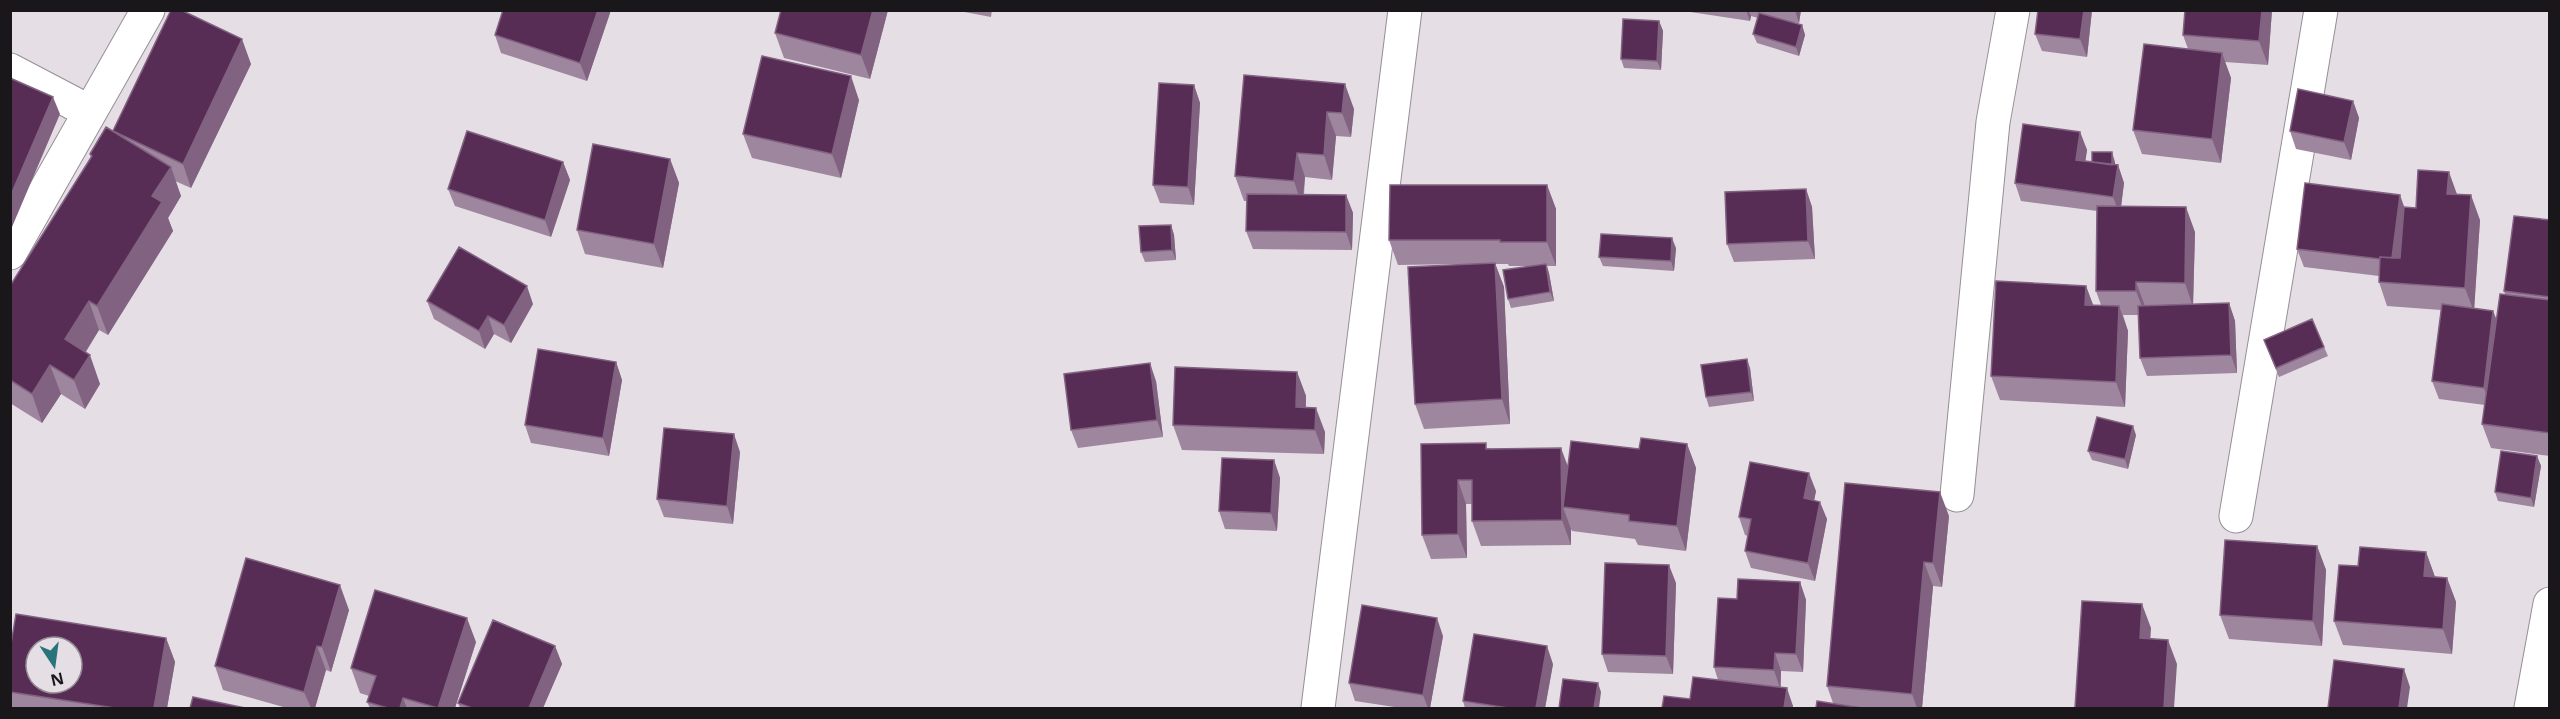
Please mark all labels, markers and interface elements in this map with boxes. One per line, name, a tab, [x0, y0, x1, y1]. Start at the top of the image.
north arrow	[24, 635, 84, 695]
text: N	[49, 667, 66, 692]

